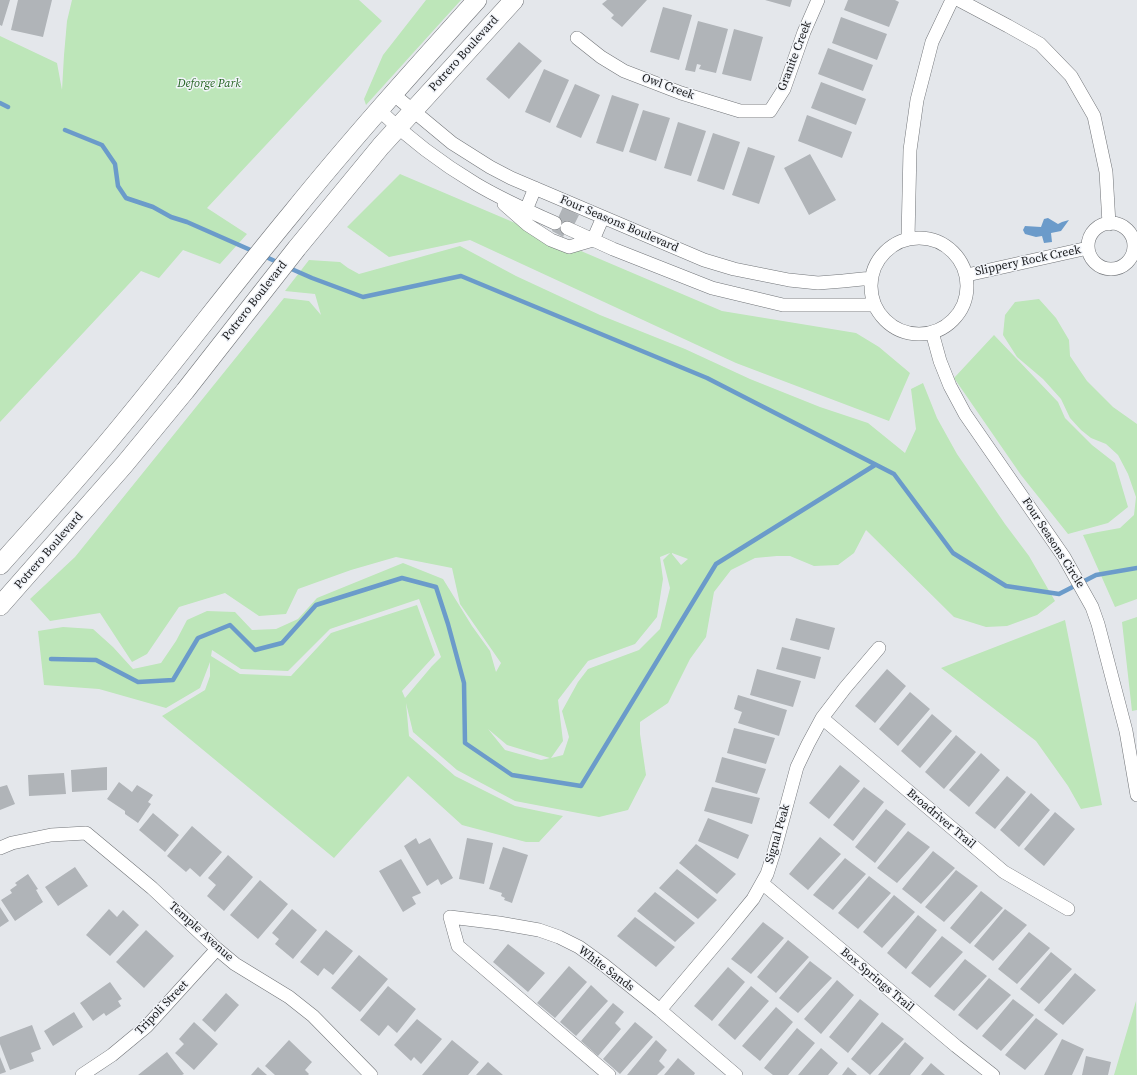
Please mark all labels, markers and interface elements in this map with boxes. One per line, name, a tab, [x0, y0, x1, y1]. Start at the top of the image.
street label: Potrero Boulevard	[426, 13, 502, 95]
street label: Granite Creek	[775, 19, 815, 93]
street label: Owl Creek	[640, 71, 696, 103]
park label: Deforge Park	[177, 77, 241, 91]
street label: Four Seasons Boulevard	[558, 192, 680, 256]
street label: Slippery Rock Creek	[974, 243, 1082, 279]
street label: Potrero Boulevard	[220, 258, 290, 344]
street label: Four Seasons Circle	[1018, 495, 1088, 591]
street label: Potrero Boulevard	[12, 510, 86, 592]
street label: Broadriver Trail	[904, 786, 978, 852]
street label: Signal Peak	[763, 803, 793, 865]
street label: Temple Avenue	[166, 899, 236, 965]
street label: White Sands	[575, 943, 637, 995]
street label: Box Springs Trail	[837, 945, 917, 1015]
street label: Tripoli Street	[133, 978, 191, 1038]

